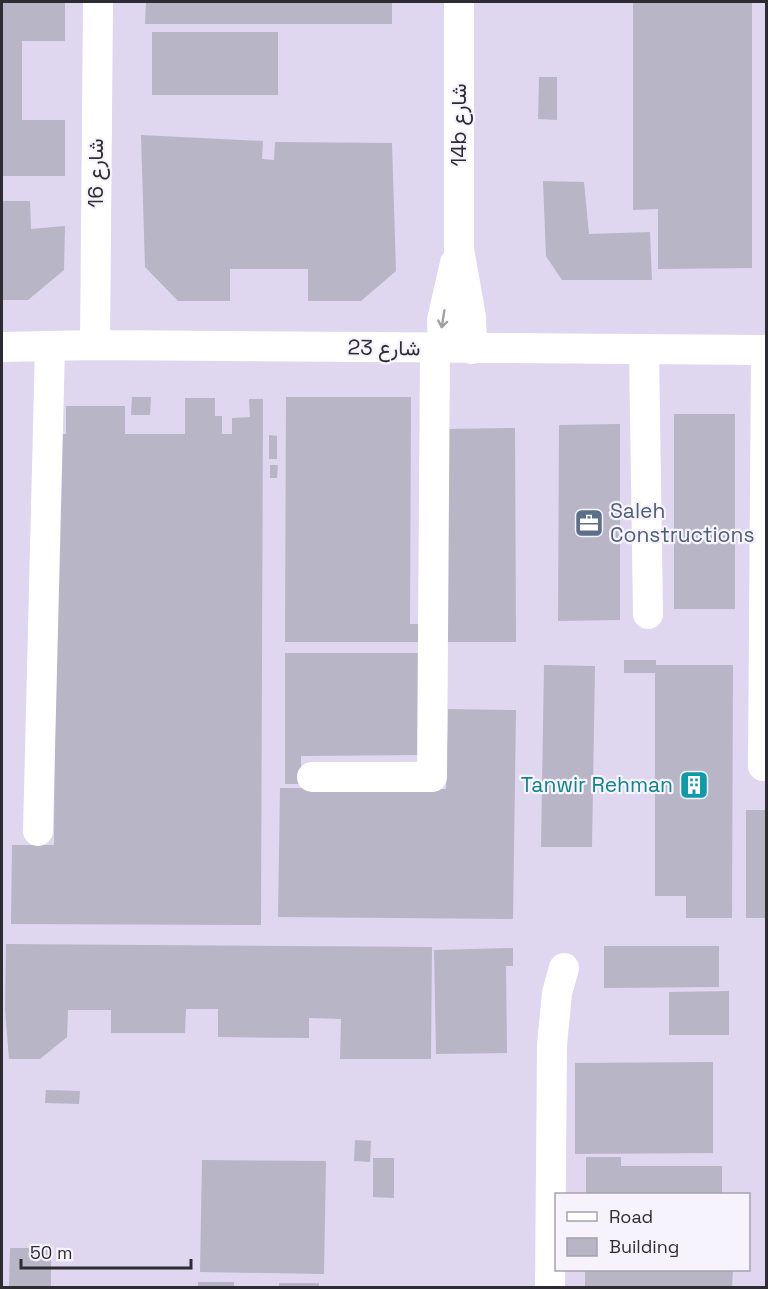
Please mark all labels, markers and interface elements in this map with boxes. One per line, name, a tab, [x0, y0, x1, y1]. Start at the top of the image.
street label: 14b شارع	[445, 83, 473, 167]
street label: شارع 16	[82, 138, 110, 208]
one-way arrow	[438, 309, 449, 328]
street label: شارع 23	[347, 333, 421, 363]
place label: Saleh Constructions	[610, 497, 754, 548]
office icon: Saleh Constructions	[573, 507, 605, 539]
building icon: Tanwir Rehman	[678, 769, 710, 801]
place label: Tanwir Rehman	[521, 771, 673, 798]
legend	[555, 1193, 750, 1271]
text: Road	[609, 1205, 653, 1228]
scale bar	[21, 1232, 190, 1270]
text: Building	[609, 1235, 679, 1258]
text: 50 m	[30, 1241, 72, 1264]

